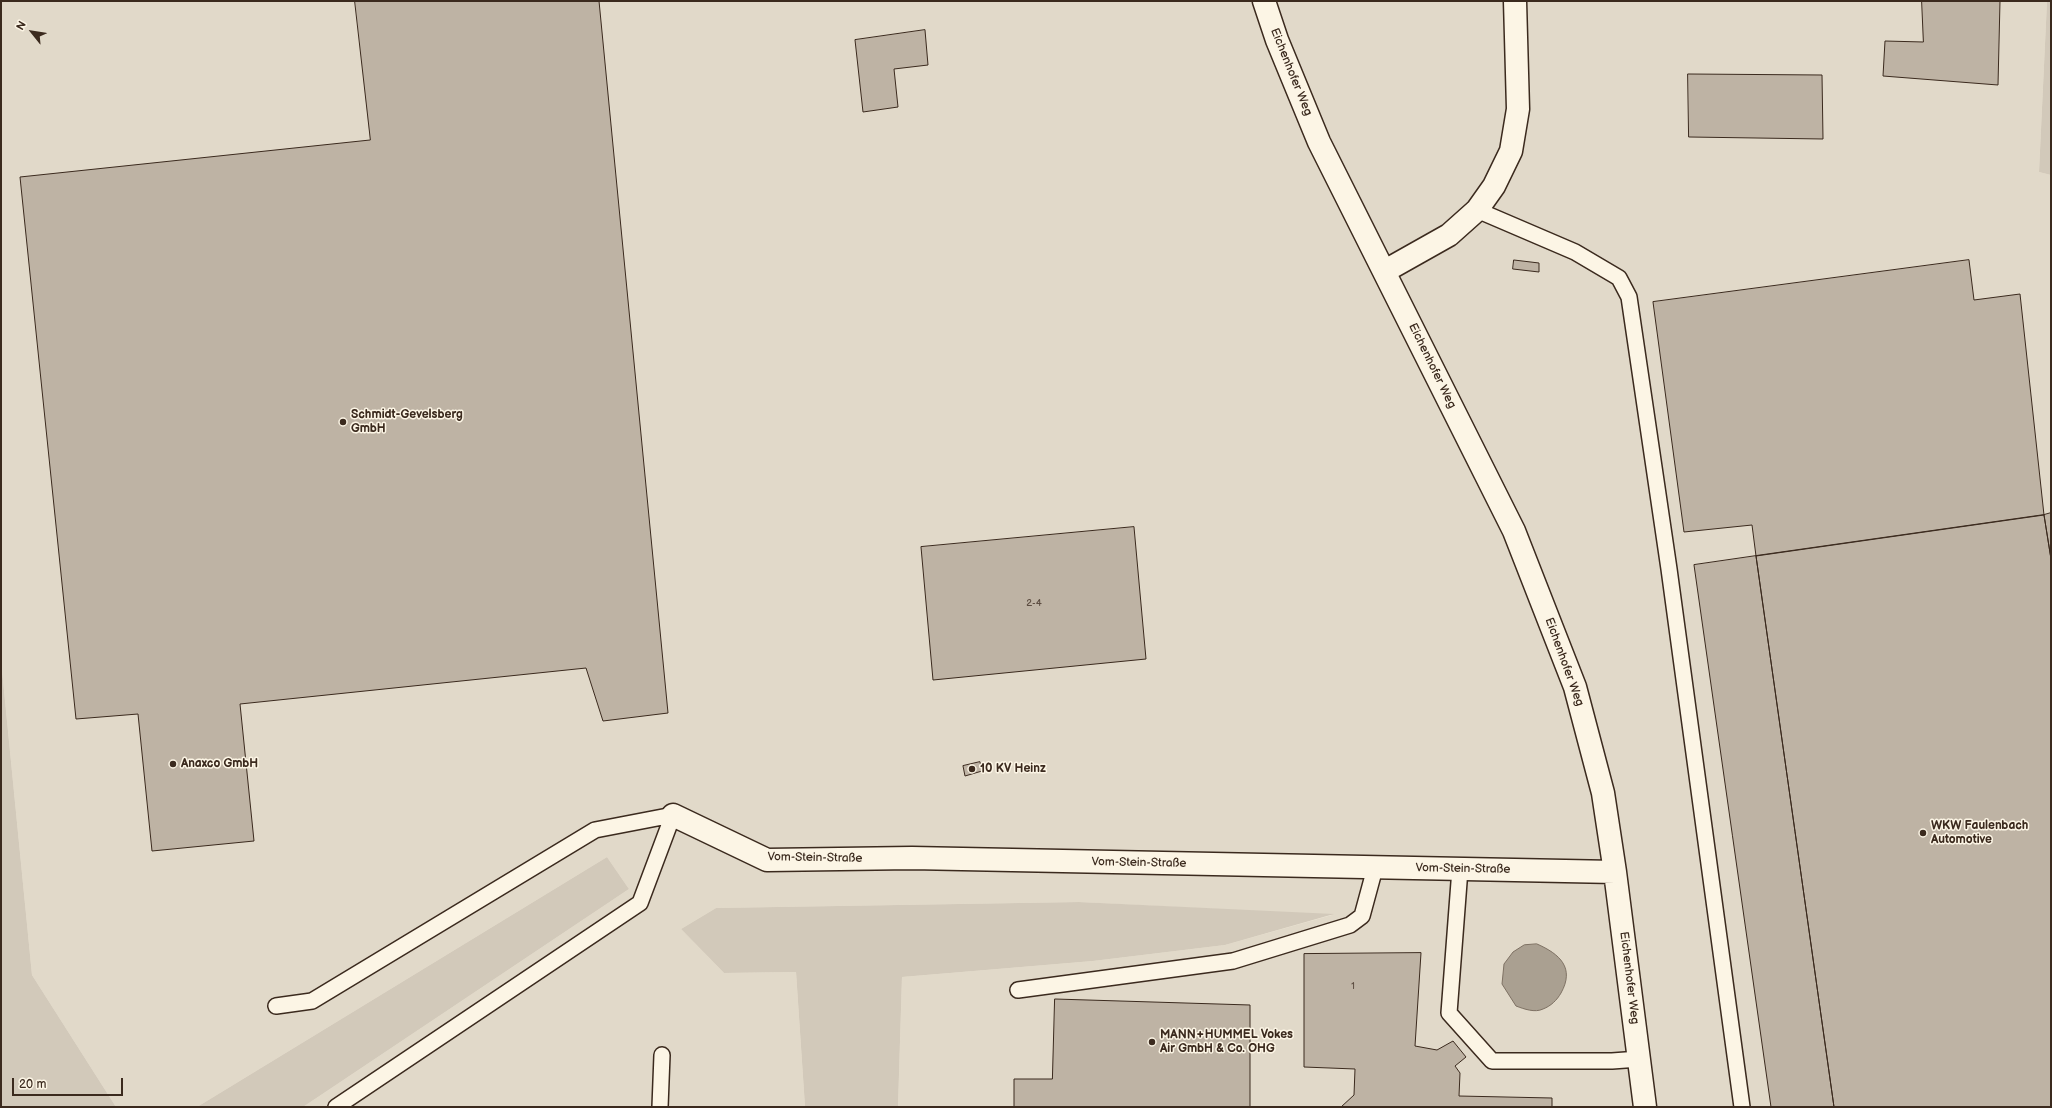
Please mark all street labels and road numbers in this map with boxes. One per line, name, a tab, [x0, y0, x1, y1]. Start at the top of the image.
street label: Eichenhofer Weg	[1267, 26, 1315, 118]
street label: Eichenhofer Weg	[1405, 321, 1459, 411]
street label: Eichenhofer Weg	[1541, 616, 1587, 708]
street label: Vom-Stein-Straße	[767, 850, 863, 866]
street label: Vom-Stein-Straße	[1091, 855, 1187, 871]
street label: Vom-Stein-Straße	[1415, 861, 1511, 877]
street label: Eichenhofer Weg	[1616, 931, 1642, 1025]

